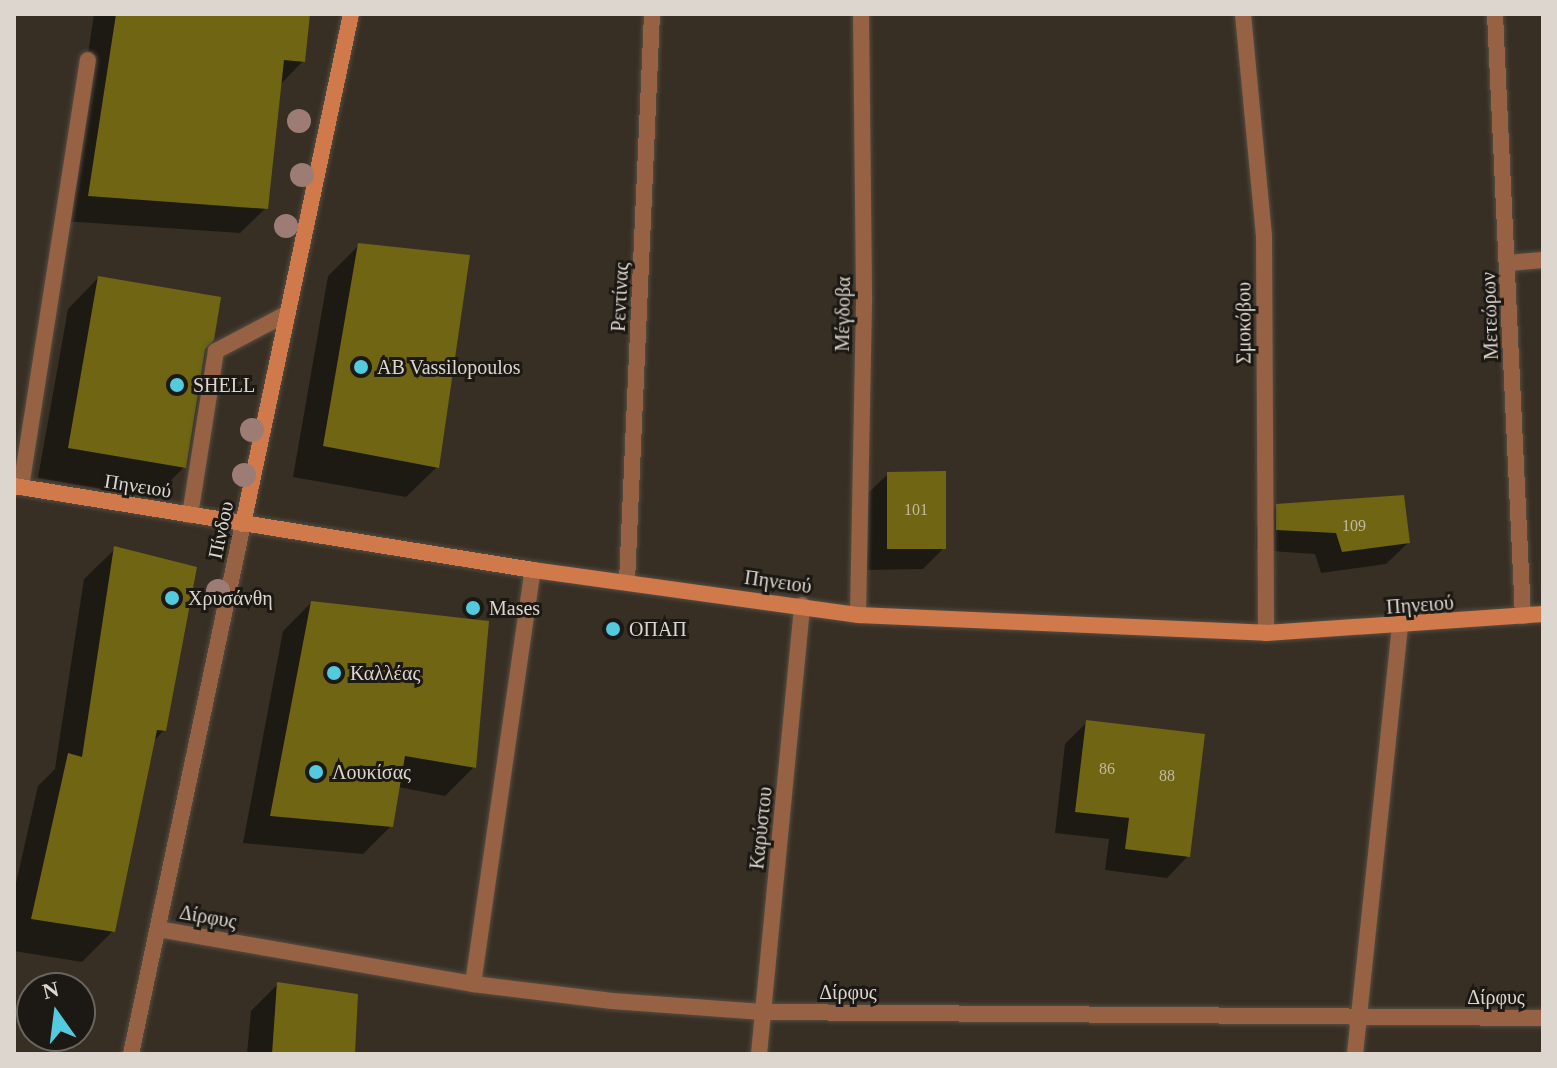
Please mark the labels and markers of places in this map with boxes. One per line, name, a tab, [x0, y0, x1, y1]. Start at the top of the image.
place label: AB Vassilopoulos	[377, 355, 521, 379]
marker: AB Vassilopoulos	[352, 358, 370, 376]
place label: SHELL	[193, 373, 255, 397]
marker: SHELL	[168, 376, 186, 394]
place label: Χρυσάνθη	[188, 586, 273, 610]
marker: Χρυσάνθη	[163, 589, 181, 607]
place label: Mases	[489, 596, 540, 620]
marker: Mases	[464, 599, 482, 617]
place label: ΟΠΑΠ	[629, 617, 687, 641]
marker: ΟΠΑΠ	[604, 620, 622, 638]
place label: Καλλέας	[350, 661, 420, 685]
marker: Καλλέας	[325, 664, 343, 682]
place label: Λουκίσας	[332, 760, 411, 784]
marker: Λουκίσας	[307, 763, 325, 781]

